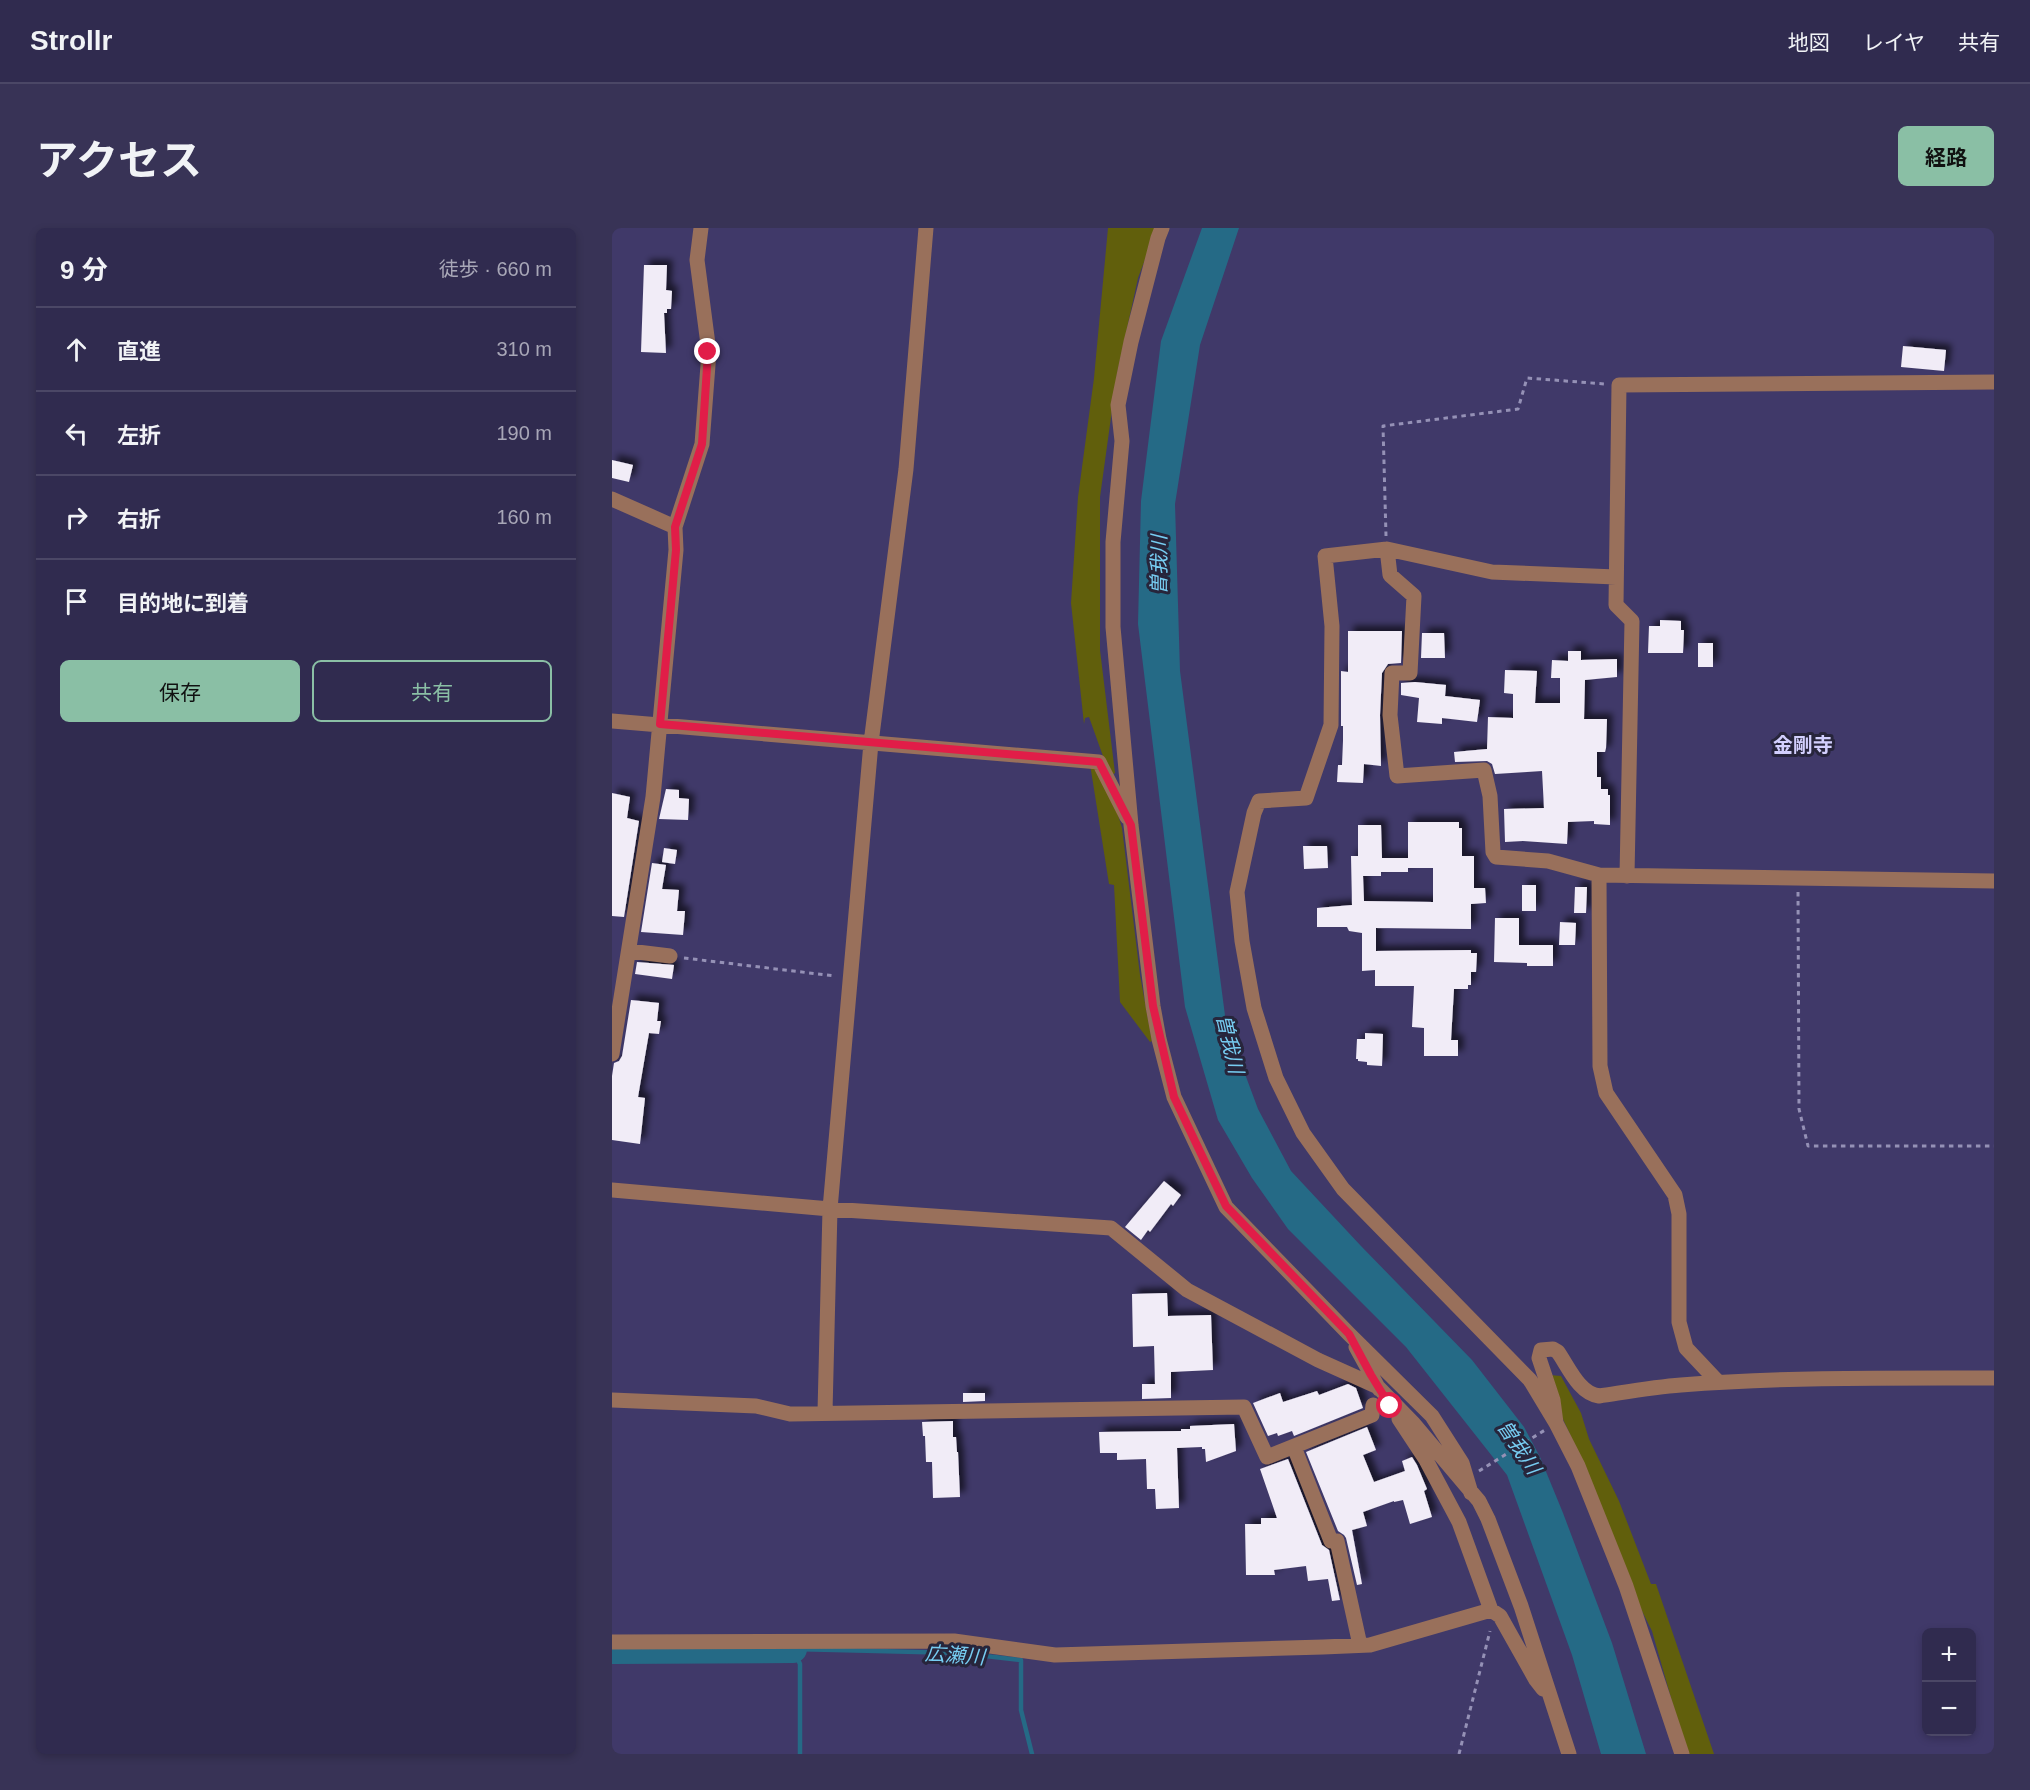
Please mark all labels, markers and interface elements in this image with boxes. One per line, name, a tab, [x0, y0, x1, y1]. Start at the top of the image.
text: Strollr	[30, 25, 112, 56]
text: 地図	[1788, 31, 1830, 54]
text: レイヤ	[1863, 31, 1925, 54]
text: 共有	[1958, 31, 2000, 54]
button: 経路	[1898, 126, 1994, 186]
text: アクセス	[36, 137, 202, 184]
text: 9 分	[60, 255, 108, 285]
text: 徒歩 · 660 m	[439, 258, 552, 280]
icon: ahead	[60, 333, 93, 366]
text: 310 m	[496, 338, 552, 360]
route end	[694, 338, 720, 364]
text: 直進	[117, 339, 161, 364]
icon: left	[60, 417, 93, 450]
text: 190 m	[496, 422, 552, 444]
text: 左折	[117, 423, 161, 448]
icon: right	[60, 501, 93, 534]
text: 160 m	[496, 506, 552, 528]
text: 右折	[117, 507, 161, 532]
water label: 曽我川	[1148, 533, 1170, 595]
icon: arrive	[60, 585, 93, 618]
text: 目的地に到着	[117, 591, 249, 616]
button: 保存	[60, 660, 300, 722]
button: 共有	[312, 660, 552, 722]
district label: 金剛寺	[1773, 734, 1833, 756]
water label: 曽我川	[1213, 1012, 1248, 1078]
route start	[1376, 1392, 1402, 1418]
water label: 曽我川	[1493, 1416, 1546, 1480]
map controls	[1922, 1628, 1976, 1736]
button: +	[1922, 1628, 1976, 1682]
water label: 広瀬川	[924, 1642, 988, 1668]
button: −	[1922, 1682, 1976, 1736]

